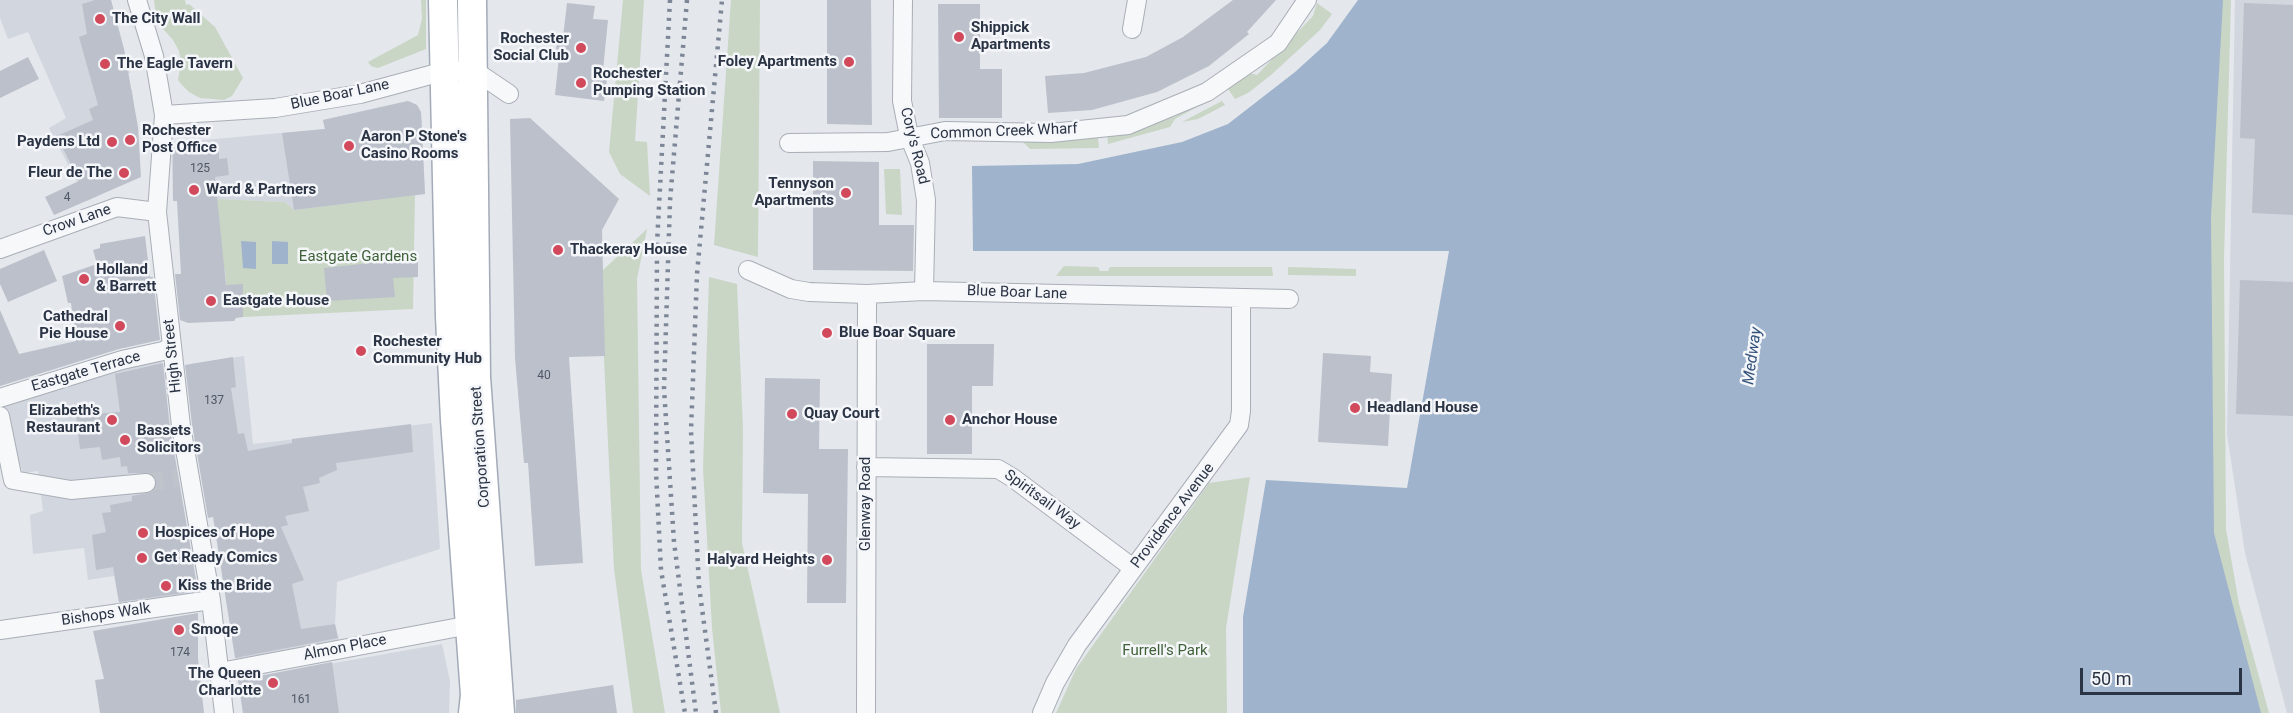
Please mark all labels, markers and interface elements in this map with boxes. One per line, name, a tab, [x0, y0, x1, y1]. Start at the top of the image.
place label: The City Wall	[112, 10, 201, 28]
marker: The City Wall	[93, 12, 107, 26]
place label: Shippick Apartments	[971, 19, 1051, 54]
place label: Rochester Social Club	[493, 30, 569, 65]
marker: Shippick Apartments	[952, 30, 966, 44]
marker: Rochester Social Club	[574, 41, 588, 55]
place label: Foley Apartments	[718, 53, 837, 71]
place label: The Eagle Tavern	[117, 55, 233, 73]
marker: Foley Apartments	[842, 55, 856, 69]
marker: The Eagle Tavern	[98, 57, 112, 71]
place label: Rochester Pumping Station	[593, 65, 705, 100]
street label: Blue Boar Lane	[289, 76, 391, 114]
marker: Rochester Pumping Station	[574, 76, 588, 90]
street label: Cory's Road	[896, 106, 932, 186]
street label: Common Creek Wharf	[930, 120, 1078, 144]
place label: Rochester Post Office	[142, 122, 217, 157]
place label: Aaron P Stone's Casino Rooms	[361, 128, 467, 163]
place label: Paydens Ltd	[17, 133, 100, 151]
marker: Rochester Post Office	[123, 133, 137, 147]
marker: Paydens Ltd	[105, 135, 119, 149]
marker: Aaron P Stone's Casino Rooms	[342, 139, 356, 153]
house number: 125	[190, 162, 210, 176]
place label: Fleur de The	[28, 164, 112, 182]
marker: Fleur de The	[117, 166, 131, 180]
place label: Tennyson Apartments	[754, 175, 834, 210]
place label: Ward & Partners	[206, 181, 316, 199]
marker: Ward & Partners	[187, 183, 201, 197]
marker: Tennyson Apartments	[839, 186, 853, 200]
house number: 4	[64, 191, 70, 205]
street label: Crow Lane	[41, 201, 113, 241]
place label: Thackeray House	[570, 241, 687, 259]
marker: Thackeray House	[551, 243, 565, 257]
park label: Eastgate Gardens	[299, 248, 417, 266]
place label: Holland & Barrett	[96, 261, 156, 296]
marker: Holland & Barrett	[77, 272, 91, 286]
street label: Blue Boar Lane	[967, 282, 1067, 304]
place label: Eastgate House	[223, 292, 329, 310]
marker: Eastgate House	[204, 294, 218, 308]
place label: Cathedral Pie House	[39, 308, 108, 343]
street label: High Street	[160, 318, 186, 394]
marker: Cathedral Pie House	[113, 319, 127, 333]
place label: Blue Boar Square	[839, 324, 956, 342]
marker: Blue Boar Square	[820, 326, 834, 340]
water label: Medway	[1739, 326, 1767, 386]
place label: Rochester Community Hub	[373, 333, 482, 368]
marker: Rochester Community Hub	[354, 344, 368, 358]
street label: Eastgate Terrace	[29, 348, 143, 396]
house number: 40	[537, 369, 551, 383]
street label: Corporation Street	[468, 386, 494, 508]
house number: 137	[204, 394, 224, 408]
place label: Headland House	[1367, 399, 1478, 417]
marker: Headland House	[1348, 401, 1362, 415]
place label: Elizabeth's Restaurant	[26, 402, 100, 437]
place label: Quay Court	[804, 405, 880, 423]
marker: Quay Court	[785, 407, 799, 421]
place label: Anchor House	[962, 411, 1057, 429]
marker: Elizabeth's Restaurant	[105, 413, 119, 427]
marker: Anchor House	[943, 413, 957, 427]
place label: Bassets Solicitors	[137, 422, 201, 457]
marker: Bassets Solicitors	[118, 433, 132, 447]
street label: Glenway Road	[857, 457, 875, 551]
street label: Providence Avenue	[1128, 460, 1218, 572]
street label: Spiritsail Way	[1000, 466, 1084, 534]
place label: Hospices of Hope	[155, 524, 275, 542]
marker: Hospices of Hope	[136, 526, 150, 540]
place label: Get Ready Comics	[154, 549, 277, 567]
marker: Get Ready Comics	[135, 551, 149, 565]
place label: Halyard Heights	[707, 551, 815, 569]
marker: Halyard Heights	[820, 553, 834, 567]
place label: Kiss the Bride	[178, 577, 272, 595]
marker: Kiss the Bride	[159, 579, 173, 593]
street label: Bishops Walk	[60, 600, 152, 630]
place label: Smoqe	[191, 621, 238, 639]
marker: Smoqe	[172, 623, 186, 637]
street label: Almon Place	[302, 631, 388, 665]
park label: Furrell's Park	[1122, 642, 1208, 660]
house number: 174	[170, 646, 190, 660]
scale bar	[2083, 656, 2245, 694]
place label: The Queen Charlotte	[188, 665, 261, 700]
text: 50 m	[2091, 668, 2131, 689]
marker: The Queen Charlotte	[266, 676, 280, 690]
house number: 161	[291, 693, 311, 707]

